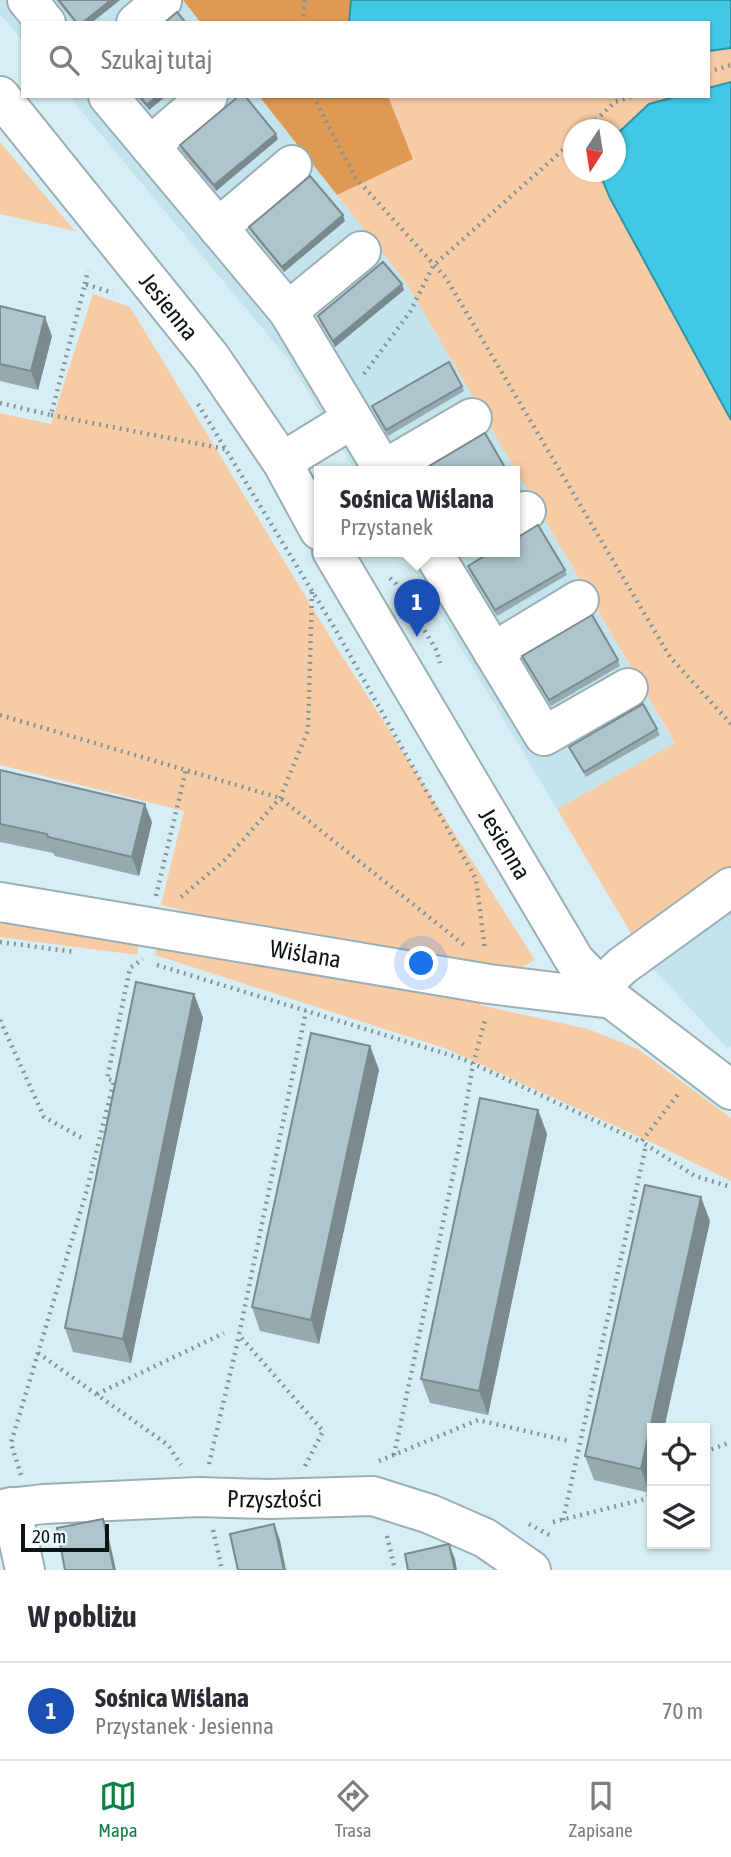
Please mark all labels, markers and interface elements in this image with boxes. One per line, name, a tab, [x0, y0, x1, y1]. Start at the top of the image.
search box	[21, 21, 710, 98]
icon: search	[45, 41, 83, 79]
text: Szukaj tutaj	[101, 45, 213, 75]
north arrow	[563, 119, 626, 182]
street label: Jesienna	[134, 267, 204, 345]
popup	[314, 466, 520, 557]
text: Sośnica Wiślana	[340, 484, 494, 514]
text: Przystanek	[340, 514, 433, 540]
pin: 1	[394, 579, 440, 637]
street label: Jesienna	[474, 803, 537, 884]
street label: Wiślana	[268, 934, 343, 973]
your location	[404, 946, 438, 980]
map controls	[647, 1423, 710, 1549]
button: locate	[647, 1423, 710, 1486]
street label: Przyszłości	[227, 1484, 322, 1513]
button: layers	[647, 1486, 710, 1549]
scale bar	[21, 1521, 108, 1553]
text: 20 m	[32, 1525, 66, 1547]
text: W pobliżu	[28, 1599, 137, 1633]
text: Sośnica Wiślana	[95, 1683, 249, 1713]
text: 1	[46, 1698, 56, 1724]
text: 70 m	[662, 1698, 703, 1724]
text: Przystanek · Jesienna	[95, 1713, 274, 1739]
tab: Mapa	[98, 1777, 138, 1841]
tab: Trasa	[334, 1777, 372, 1841]
tab: Zapisane	[569, 1777, 633, 1841]

